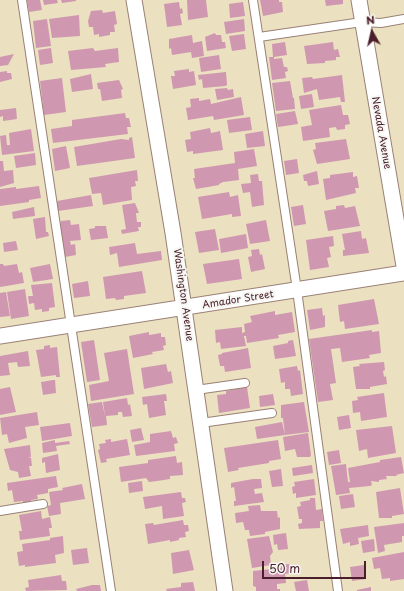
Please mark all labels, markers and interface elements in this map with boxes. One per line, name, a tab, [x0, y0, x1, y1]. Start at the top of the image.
text: N	[365, 11, 376, 29]
north arrow	[352, 12, 392, 52]
street label: Nevada Avenue	[369, 96, 393, 170]
street label: Washington Avenue	[171, 248, 195, 342]
street label: Amador Street	[201, 288, 275, 312]
scale bar	[264, 553, 368, 579]
text: 50 m	[269, 559, 300, 577]

